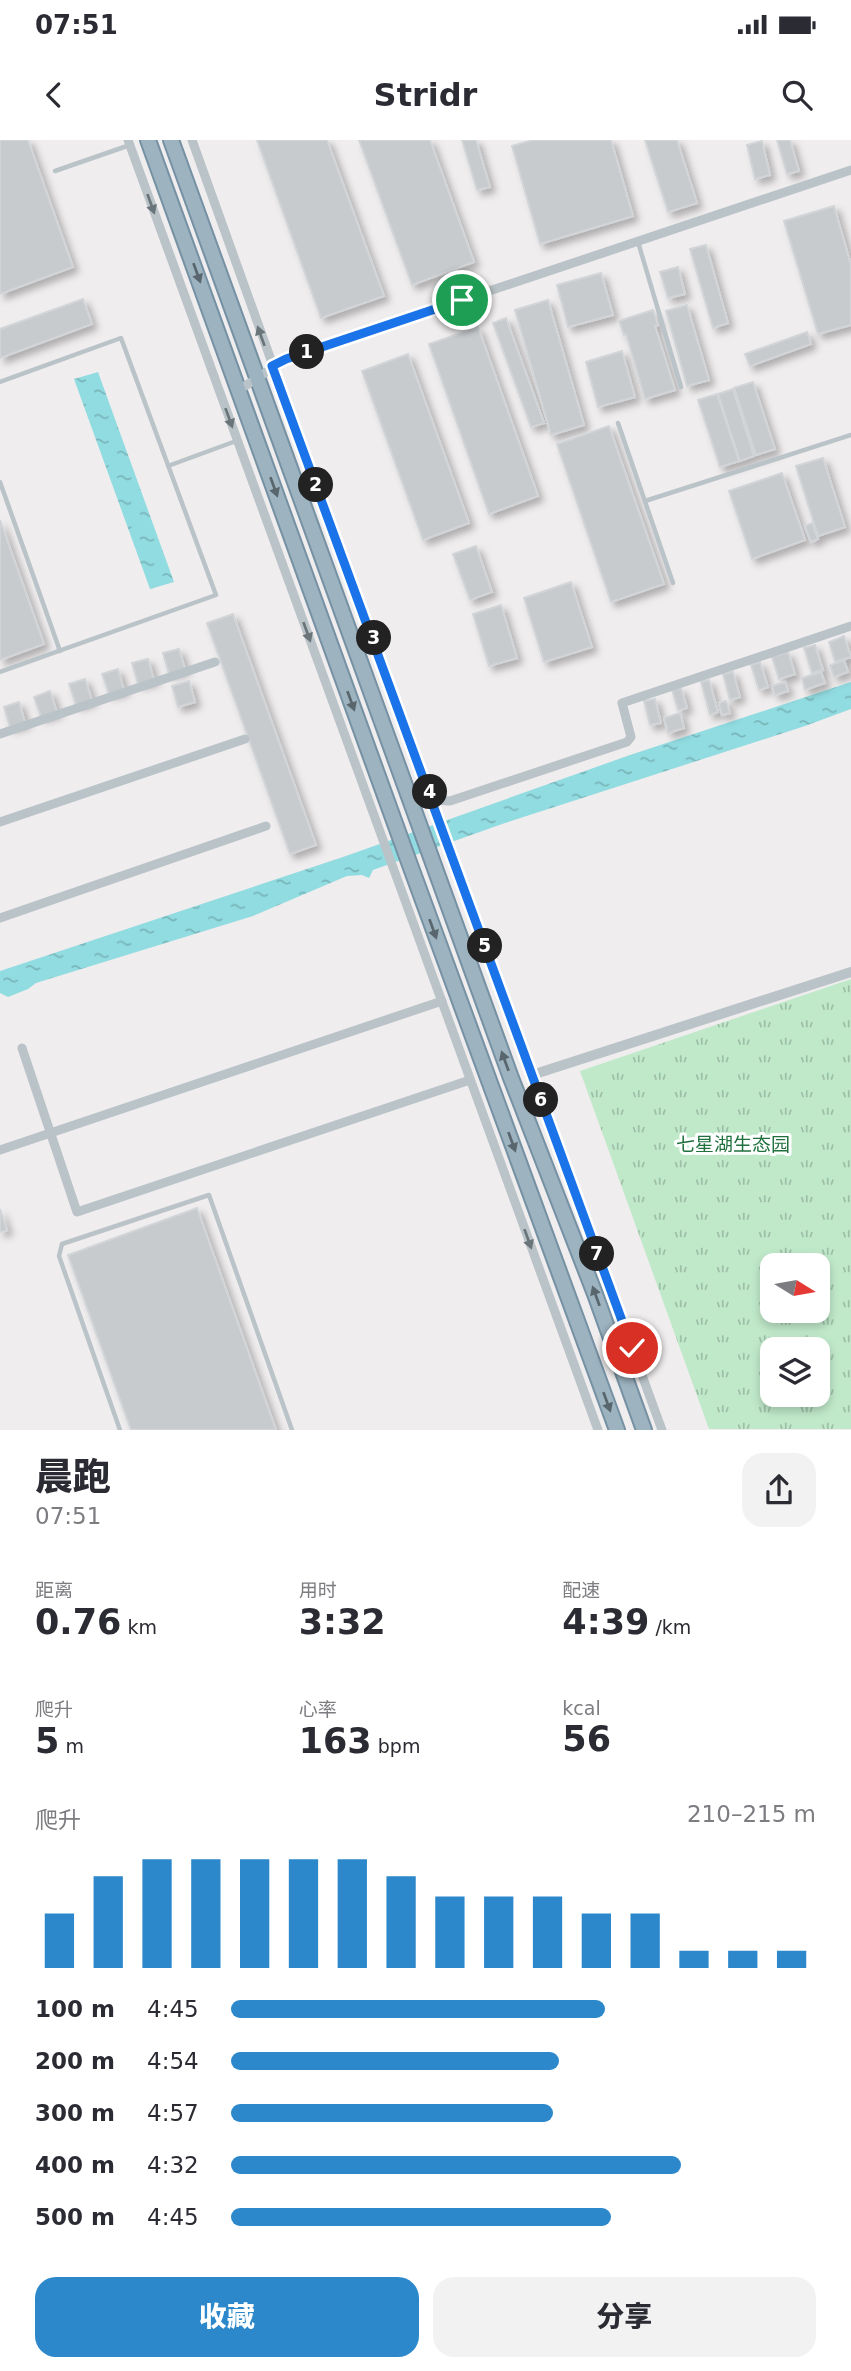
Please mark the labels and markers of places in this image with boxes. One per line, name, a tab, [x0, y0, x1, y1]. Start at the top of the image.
pin	[432, 270, 492, 330]
pin: 1	[290, 334, 324, 370]
pin: 2	[298, 468, 334, 502]
pin: 3	[356, 620, 392, 656]
pin: 4	[412, 774, 448, 810]
pin: 5	[468, 928, 503, 964]
pin: 6	[524, 1082, 558, 1118]
pin: 7	[580, 1236, 614, 1272]
pin	[602, 1318, 662, 1378]

